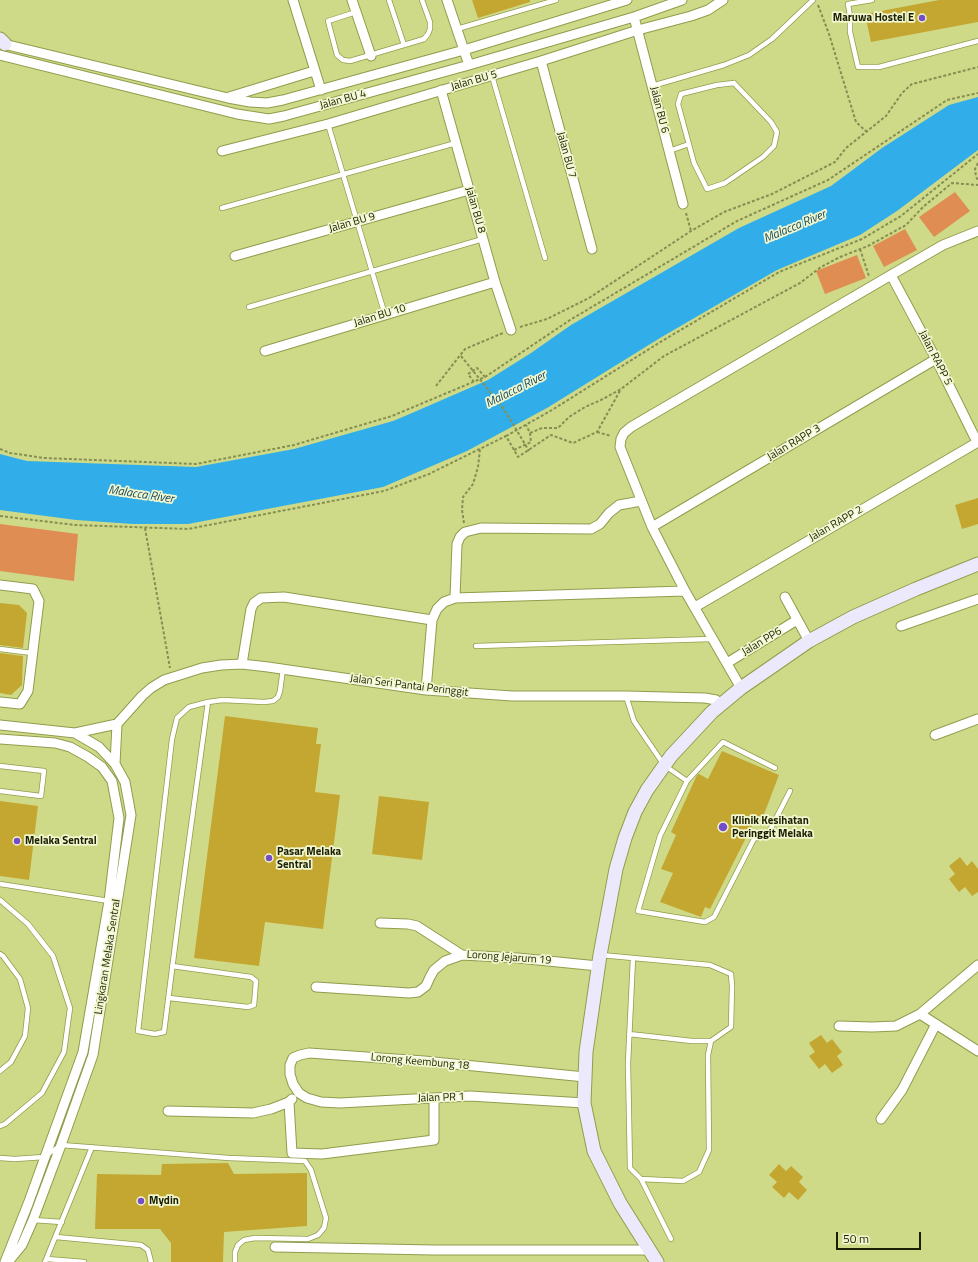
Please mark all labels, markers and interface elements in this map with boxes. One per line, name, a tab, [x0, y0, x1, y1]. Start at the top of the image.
place label: Maruwa Hostel E	[833, 11, 914, 25]
marker: Maruwa Hostel E	[917, 13, 927, 23]
street label: Jalan BU 5	[449, 68, 499, 94]
street label: Jalan BU 6	[647, 85, 671, 135]
street label: Jalan BU 4	[318, 87, 368, 113]
street label: Jalan BU 7	[553, 130, 579, 180]
street label: Jalan BU 8	[462, 185, 488, 235]
water label: Malacca River	[762, 207, 828, 247]
street label: Jalan BU 9	[327, 210, 377, 236]
street label: Jalan BU 10	[352, 302, 408, 330]
street label: Jalan RAPP 5	[916, 328, 954, 388]
water label: Malacca River	[483, 369, 549, 411]
street label: Jalan RAPP 3	[765, 422, 823, 464]
water label: Malacca River	[107, 483, 175, 507]
street label: Jalan RAPP 2	[807, 503, 865, 545]
street label: Jalan PP6	[740, 625, 784, 659]
street label: Jalan Seri Pantai Peringgit	[349, 672, 469, 700]
place label: Klinik Kesihatan Peringgit Melaka	[732, 814, 813, 840]
marker: Klinik Kesihatan Peringgit Melaka	[717, 821, 729, 833]
place label: Melaka Sentral	[25, 834, 97, 848]
marker: Melaka Sentral	[12, 836, 22, 846]
place label: Pasar Melaka Sentral	[277, 845, 341, 871]
marker: Pasar Melaka Sentral	[264, 853, 274, 863]
street label: Lingkaran Melaka Sentral	[92, 898, 124, 1016]
street label: Lorong Jejarum 19	[466, 948, 552, 968]
street label: Lorong Keembung 18	[370, 1051, 470, 1073]
street label: Jalan PR 1	[417, 1091, 465, 1105]
place label: Mydin	[149, 1194, 179, 1208]
marker: Mydin	[136, 1196, 146, 1206]
scale bar	[838, 1224, 923, 1250]
text: 50 m	[843, 1229, 869, 1248]

